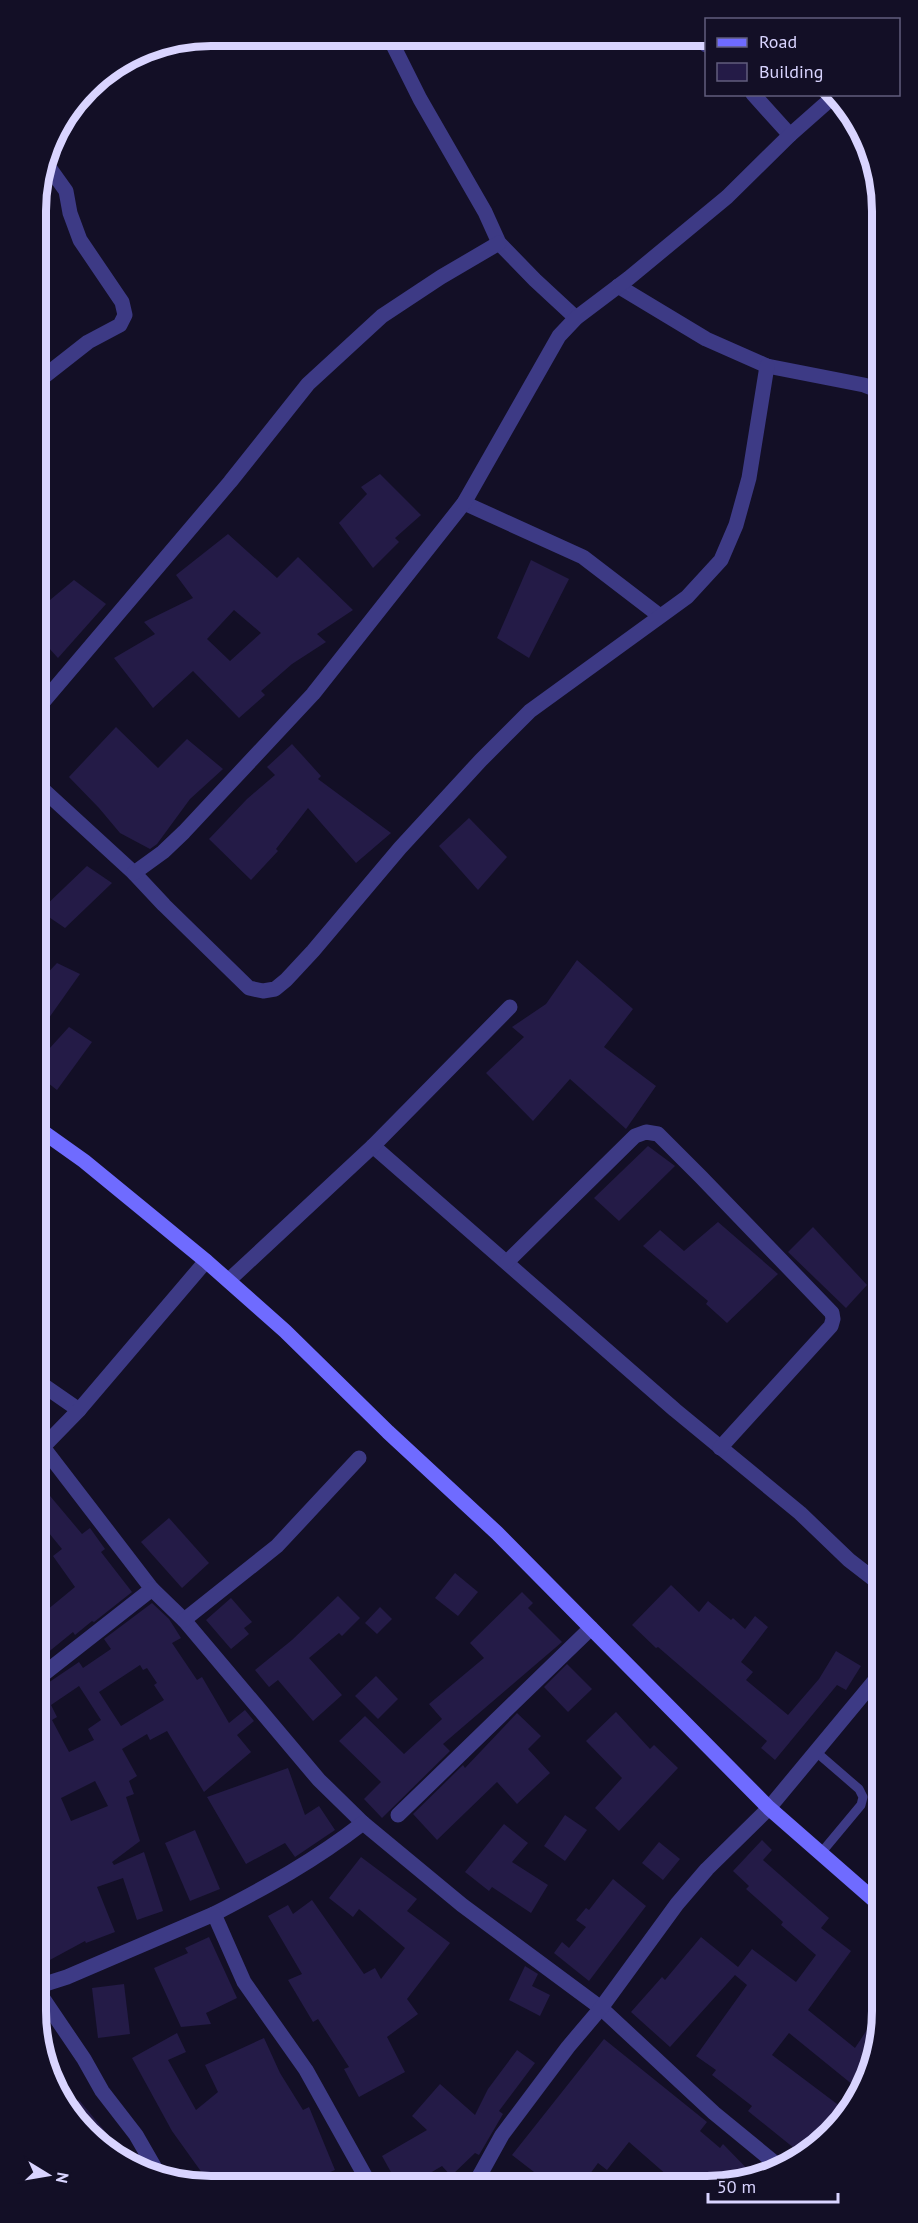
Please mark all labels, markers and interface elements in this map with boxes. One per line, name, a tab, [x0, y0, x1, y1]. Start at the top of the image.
legend	[705, 18, 900, 96]
text: Road	[759, 30, 797, 53]
text: Building	[759, 60, 823, 83]
north arrow	[18, 2145, 78, 2205]
scale bar	[708, 2166, 838, 2204]
text: N	[52, 2171, 74, 2185]
text: 50 m	[717, 2175, 756, 2198]

